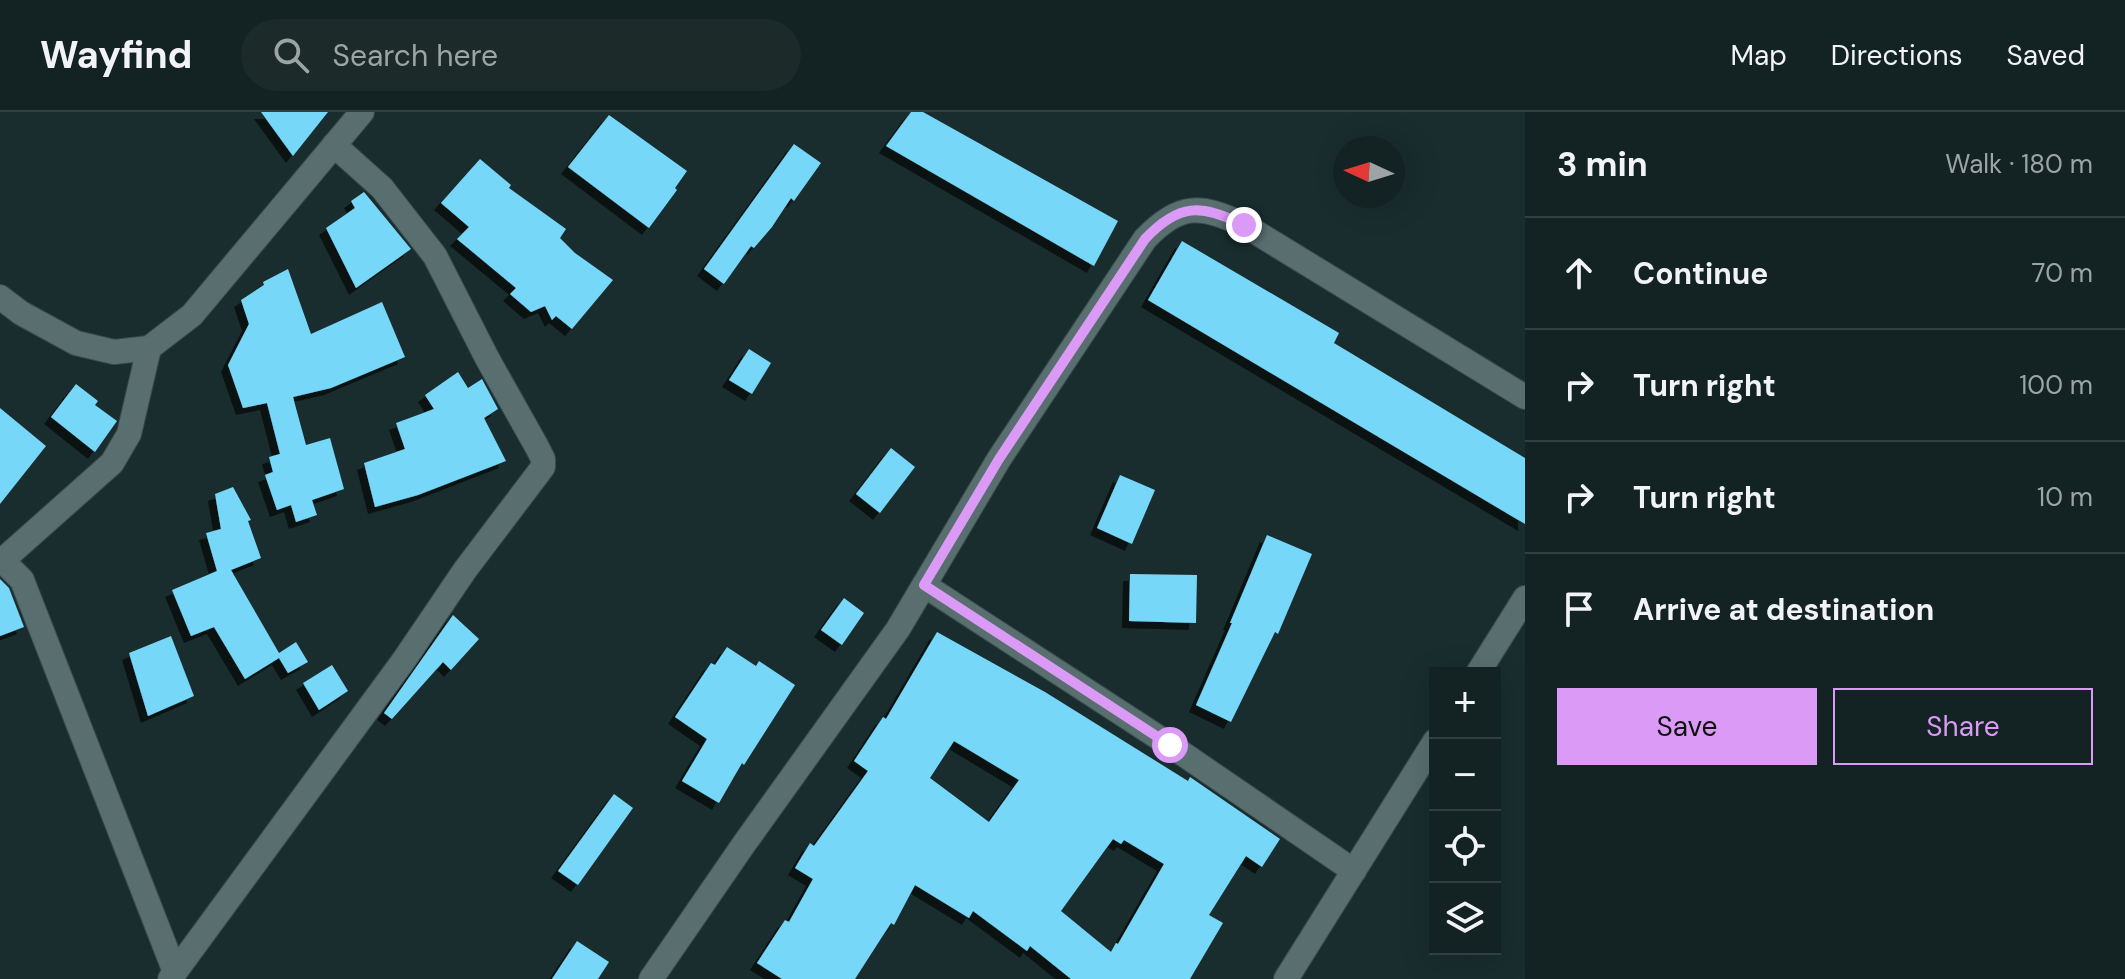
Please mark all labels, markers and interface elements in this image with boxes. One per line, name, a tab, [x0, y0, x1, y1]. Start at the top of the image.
search box	[241, 19, 801, 91]
text: Wayfind	[40, 30, 193, 80]
icon: search	[269, 33, 313, 77]
text: Search here	[333, 36, 498, 75]
text: Map	[1730, 37, 1787, 74]
text: Directions	[1831, 37, 1963, 74]
text: Saved	[2007, 37, 2085, 74]
north arrow	[1333, 136, 1405, 208]
text: 3 min	[1557, 142, 1648, 187]
text: Walk · 180 m	[1945, 147, 2093, 181]
route end	[1226, 207, 1262, 243]
icon: ahead	[1557, 251, 1601, 295]
text: Continue	[1633, 254, 1768, 293]
text: 70 m	[2032, 256, 2093, 290]
icon: right	[1557, 363, 1601, 407]
text: Turn right	[1633, 366, 1776, 405]
text: 100 m	[2019, 368, 2093, 402]
icon: right	[1557, 475, 1601, 519]
text: Turn right	[1633, 478, 1776, 517]
text: 10 m	[2037, 480, 2093, 514]
icon: arrive	[1557, 587, 1601, 631]
text: Arrive at destination	[1633, 590, 1934, 629]
map controls	[1429, 667, 1501, 955]
button: +	[1429, 667, 1501, 739]
button: Save	[1557, 688, 1817, 765]
button: Share	[1833, 688, 2093, 765]
route start	[1152, 727, 1188, 763]
button: −	[1429, 739, 1501, 811]
button: locate	[1429, 811, 1501, 883]
button: layers	[1429, 883, 1501, 955]

